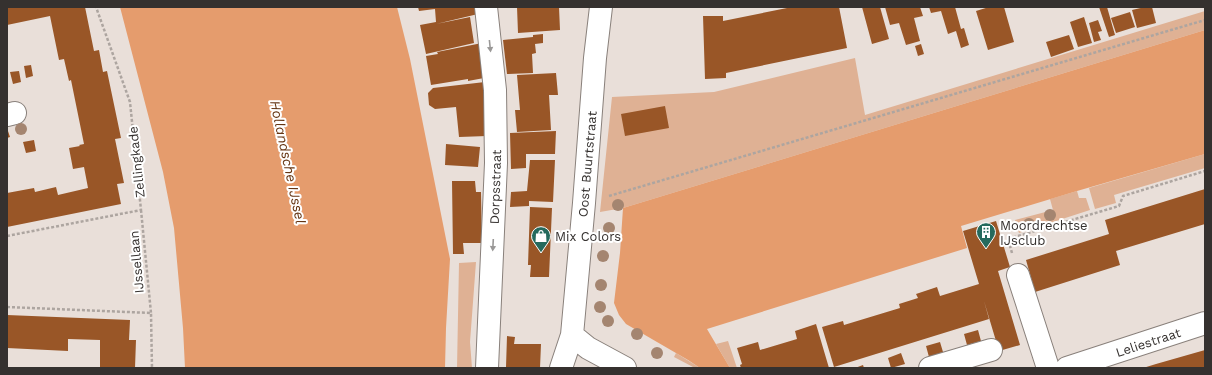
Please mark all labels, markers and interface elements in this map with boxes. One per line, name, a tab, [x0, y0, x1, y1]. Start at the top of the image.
one-way arrow	[487, 40, 493, 52]
water label: Hollandsche IJssel	[267, 99, 309, 225]
street label: Oost Buurtstraat	[575, 110, 600, 218]
street label: Zellingkade	[125, 125, 148, 199]
street label: Dorpsstraat	[487, 149, 504, 225]
place label: Moordrechtse IJsclub	[1000, 218, 1087, 248]
building icon: Moordrechtse IJsclub	[975, 221, 997, 249]
shop icon: Mix Colors	[530, 225, 552, 253]
place label: Mix Colors	[555, 229, 621, 244]
street label: IJssellaan	[126, 230, 147, 294]
one-way arrow	[489, 239, 496, 251]
street label: Leliestraat	[1114, 325, 1183, 360]

